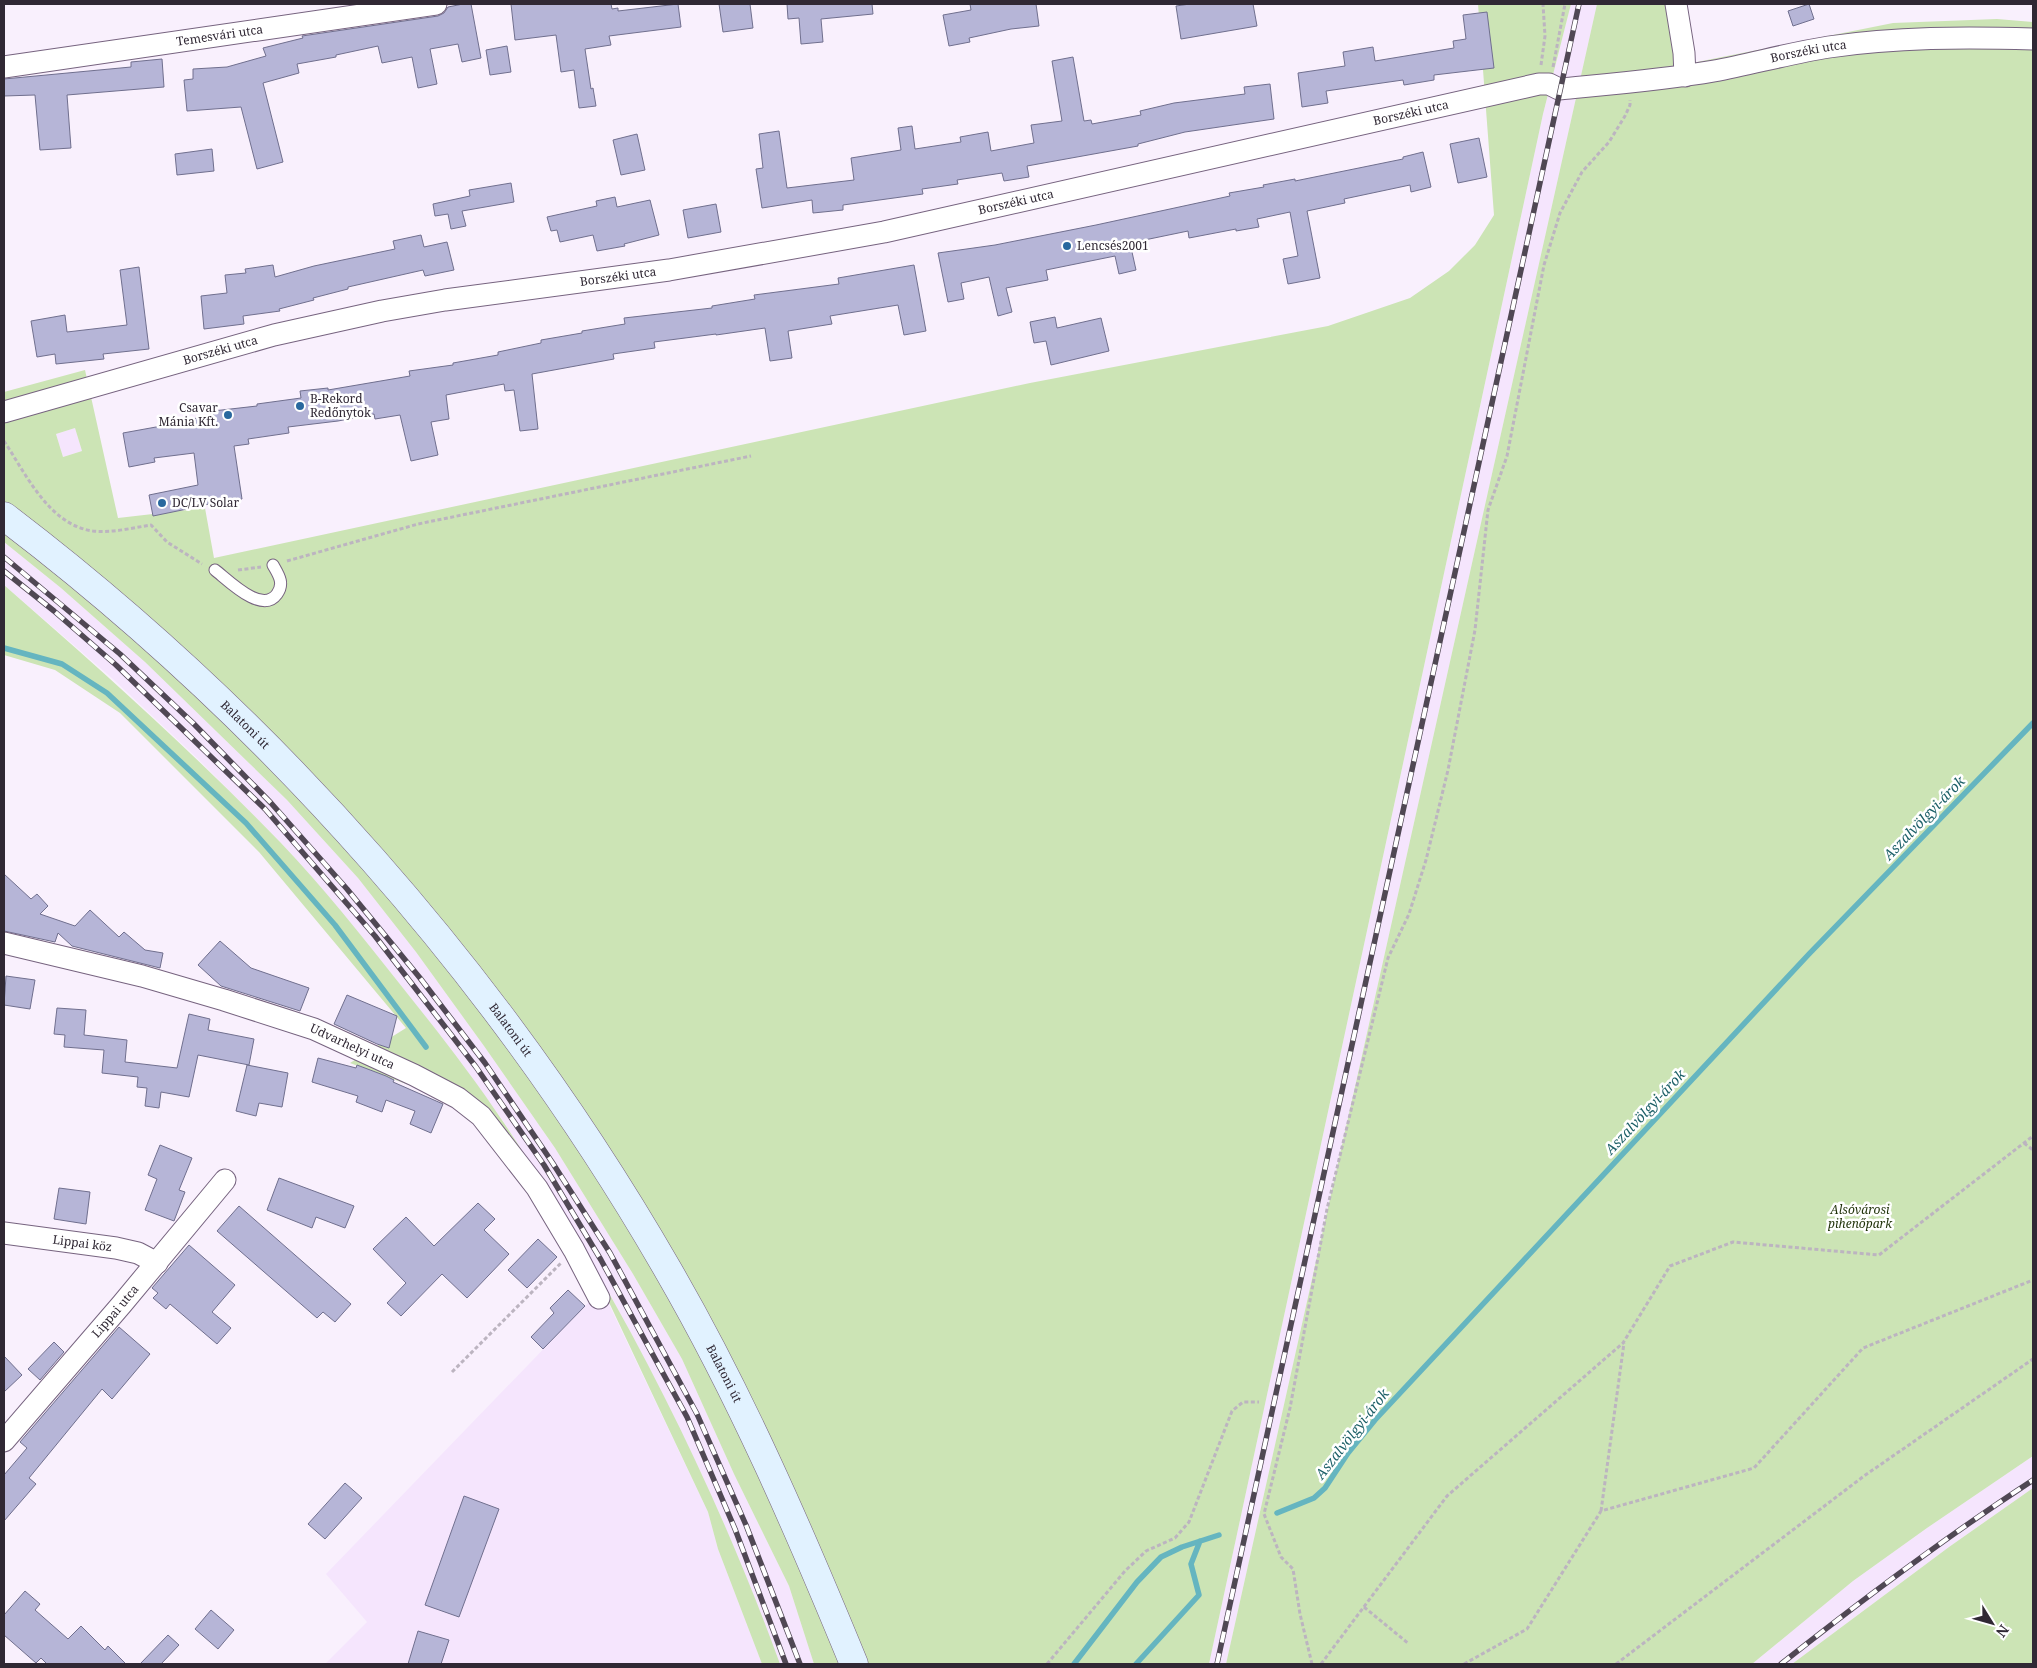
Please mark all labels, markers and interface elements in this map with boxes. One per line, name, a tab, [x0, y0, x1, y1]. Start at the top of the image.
street label: Temesvári utca	[175, 20, 264, 50]
street label: Borszéki utca	[1769, 36, 1848, 67]
street label: Borszéki utca	[1372, 96, 1451, 129]
street label: Borszéki utca	[976, 185, 1056, 218]
place label: Lencsés2001	[1077, 237, 1149, 254]
marker: Lencsés2001	[1061, 240, 1073, 252]
street label: Borszéki utca	[579, 263, 658, 290]
street label: Borszéki utca	[181, 331, 260, 369]
place label: B-Rekord Redőnytok	[310, 390, 372, 421]
place label: Csavar Mánia Kft.	[158, 399, 218, 430]
marker: B-Rekord Redőnytok	[294, 400, 306, 412]
marker: Csavar Mánia Kft.	[222, 409, 234, 421]
place label: DC/LV Solar	[172, 494, 240, 511]
marker: DC/LV Solar	[156, 497, 168, 509]
street label: Balatoni út	[217, 696, 274, 752]
water label: Aszalvölgyi-árok	[1878, 771, 1969, 864]
street label: Balatoni út	[485, 999, 536, 1060]
street label: Udvarhelyi utca	[307, 1019, 398, 1073]
water label: Aszalvölgyi-árok	[1600, 1064, 1690, 1159]
park label: Alsóvárosi pihenőpark	[1827, 1201, 1893, 1232]
street label: Lippai köz	[52, 1231, 113, 1255]
street label: Lippai utca	[88, 1281, 143, 1341]
street label: Balatoni út	[703, 1341, 746, 1405]
water label: Aszalvölgyi-árok	[1310, 1384, 1394, 1484]
north arrow	[1967, 1598, 2017, 1648]
text: N	[1992, 1621, 2014, 1641]

